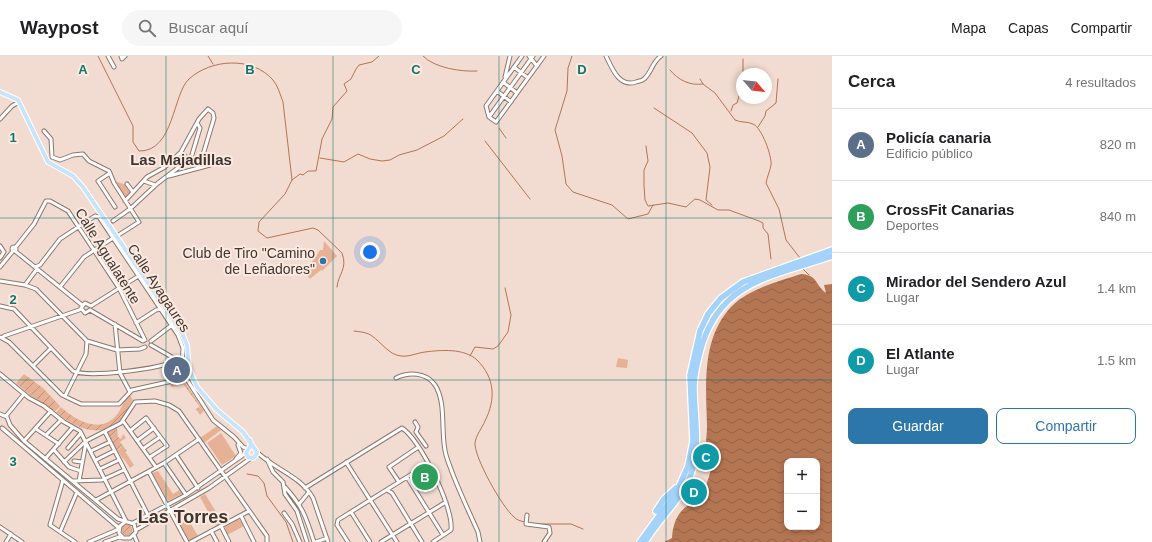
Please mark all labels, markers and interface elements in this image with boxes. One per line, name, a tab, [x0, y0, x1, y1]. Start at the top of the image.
search box	[122, 10, 402, 46]
text: Waypost	[20, 17, 98, 38]
icon: search	[136, 17, 158, 39]
text: Buscar aquí	[168, 19, 249, 36]
text: Mapa	[951, 20, 986, 36]
text: Capas	[1008, 20, 1049, 36]
text: Compartir	[1071, 20, 1132, 36]
text: A	[78, 62, 88, 77]
text: B	[245, 62, 255, 77]
text: C	[411, 62, 421, 77]
text: D	[577, 62, 587, 77]
north arrow	[736, 68, 772, 104]
text: Cerca	[848, 72, 895, 91]
text: 4 resultados	[1065, 75, 1136, 90]
text: Policía canaria	[886, 129, 991, 146]
text: 1	[9, 130, 17, 145]
text: A	[856, 137, 866, 152]
text: 820 m	[1100, 137, 1136, 152]
text: Edificio público	[886, 146, 973, 161]
district label: Las Majadillas	[130, 151, 232, 168]
text: CrossFit Canarias	[886, 201, 1014, 218]
street label: Calle Agualatente	[72, 205, 144, 307]
text: B	[856, 209, 866, 224]
text: 840 m	[1100, 209, 1136, 224]
text: Deportes	[886, 218, 939, 233]
street label: Calle Ayagaures	[125, 241, 193, 335]
your location	[360, 242, 380, 262]
place label: Club de Tiro "Camino de Leñadores"	[182, 245, 315, 277]
marker: Club de Tiro "Camino de Leñadores"	[318, 256, 328, 266]
text: Mirador del Sendero Azul	[886, 273, 1066, 290]
text: C	[856, 281, 866, 296]
text: 1.4 km	[1097, 281, 1136, 296]
text: Lugar	[886, 290, 919, 305]
text: 2	[9, 292, 17, 307]
text: El Atlante	[886, 345, 955, 362]
text: D	[856, 353, 866, 368]
text: 1.5 km	[1097, 353, 1136, 368]
pin: A	[164, 355, 190, 385]
text: Lugar	[886, 362, 919, 377]
button: Guardar	[848, 408, 988, 444]
button: Compartir	[996, 408, 1136, 444]
pin: C	[693, 442, 719, 472]
text: 3	[9, 454, 17, 469]
map controls	[784, 458, 820, 530]
button: +	[784, 458, 820, 494]
pin: B	[412, 462, 438, 492]
pin: D	[681, 477, 707, 507]
button: −	[784, 494, 820, 530]
district label: Las Torres	[138, 507, 228, 527]

